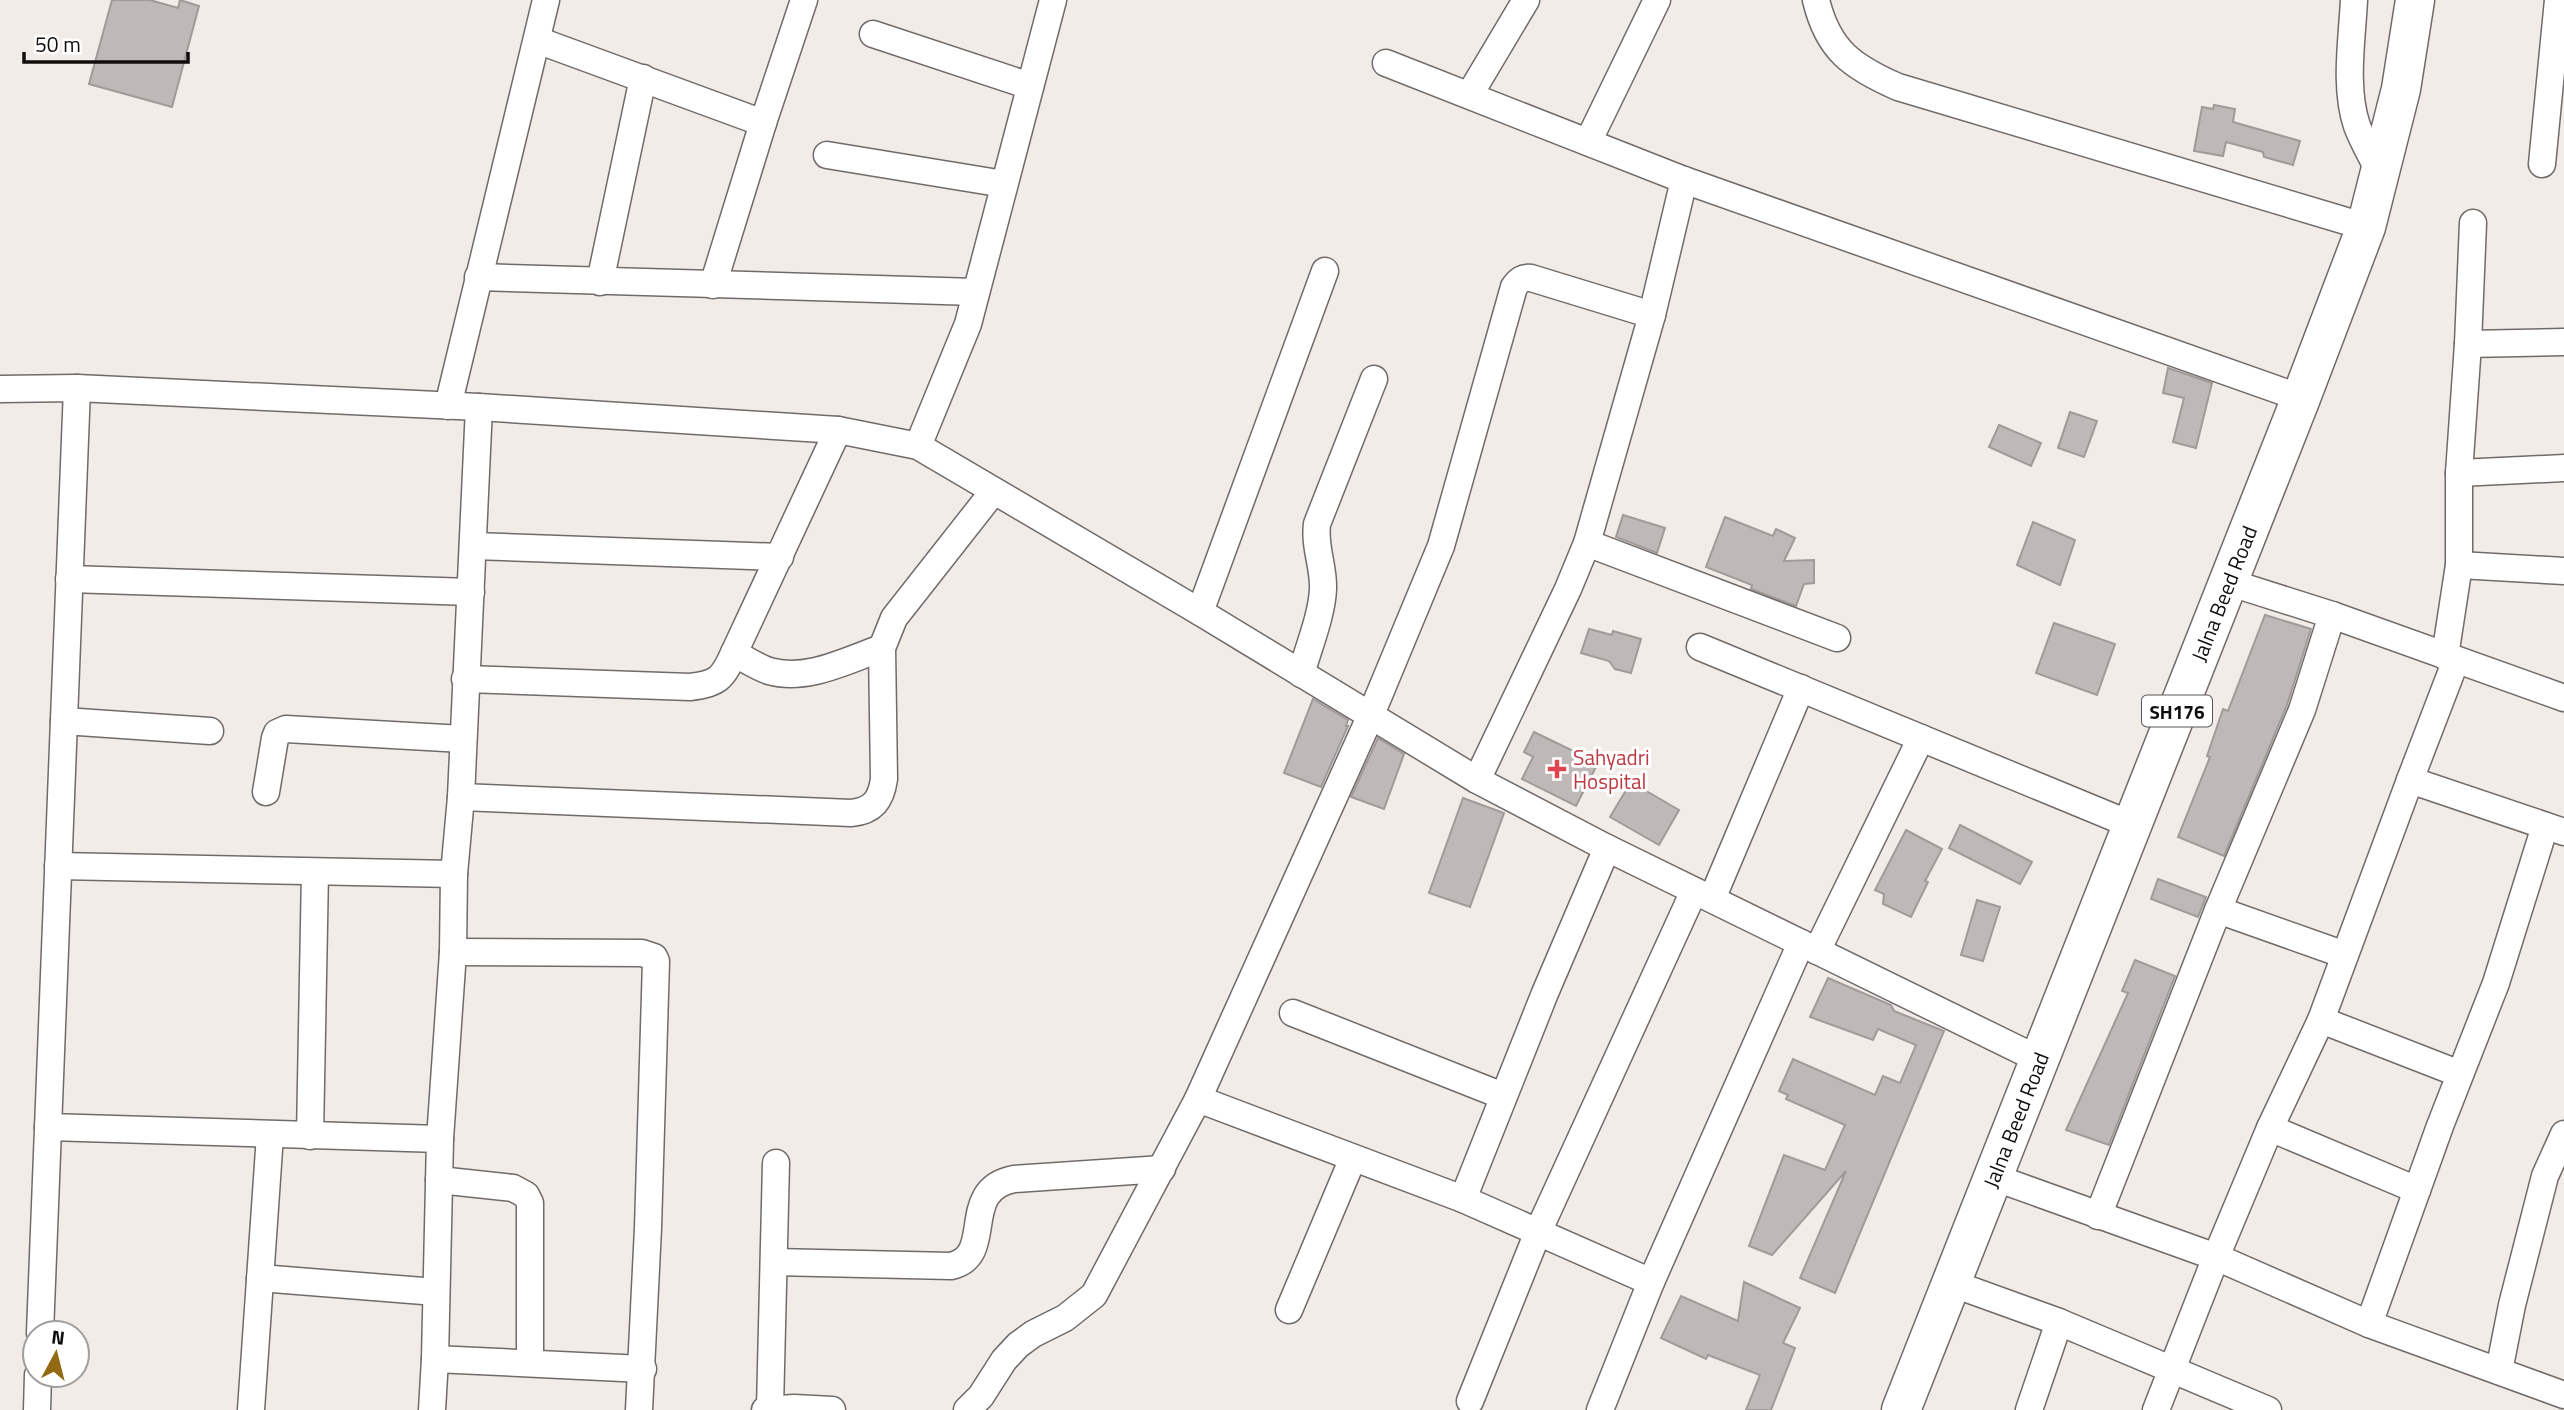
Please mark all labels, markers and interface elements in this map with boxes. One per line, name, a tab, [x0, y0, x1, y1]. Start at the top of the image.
scale bar	[24, 21, 189, 65]
text: 50 m	[35, 28, 81, 60]
street label: Jalna Beed Road	[2183, 521, 2265, 666]
road number: SH176	[2142, 696, 2212, 726]
place label: Sahyadri Hospital	[1573, 741, 1650, 797]
marker: Sahyadri Hospital	[1547, 759, 1567, 779]
street label: Jalna Beed Road	[1974, 1047, 2057, 1192]
north arrow	[21, 1319, 91, 1389]
text: N	[50, 1321, 66, 1352]

